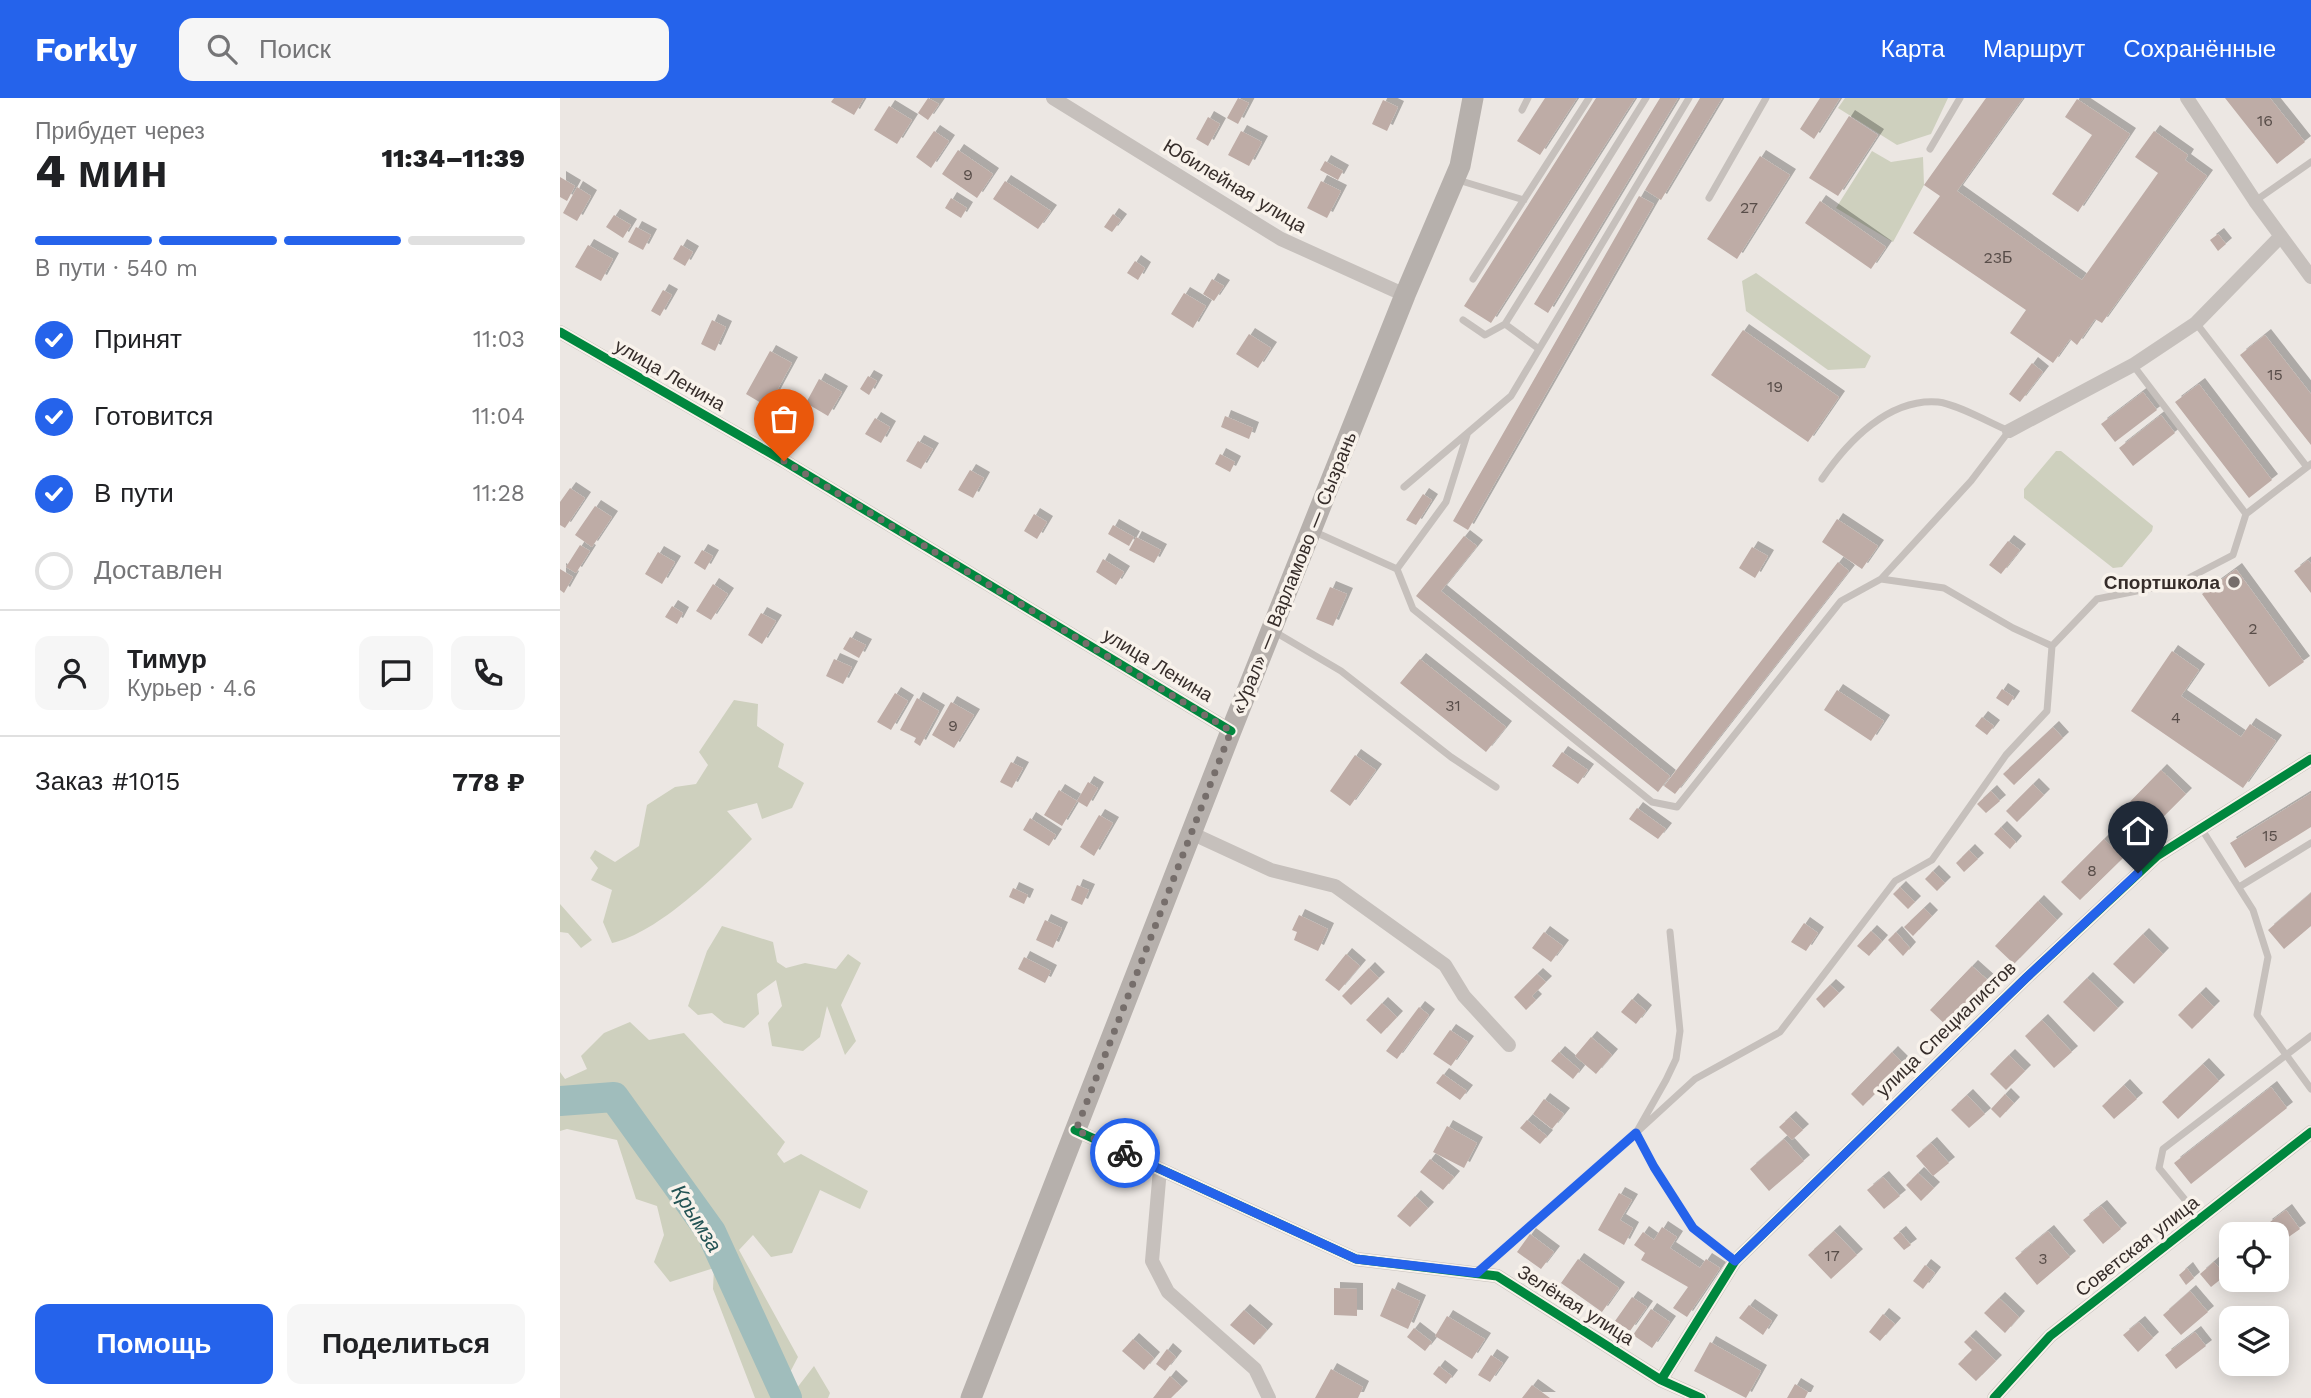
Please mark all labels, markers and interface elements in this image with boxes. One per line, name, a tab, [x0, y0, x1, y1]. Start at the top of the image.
search box	[179, 18, 669, 81]
text: Forkly	[35, 30, 137, 69]
icon: search	[203, 30, 241, 68]
text: Поиск	[259, 34, 331, 64]
text: Карта	[1881, 35, 1945, 63]
text: Маршрут	[1983, 35, 2085, 63]
text: Сохранённые	[2123, 35, 2276, 63]
house number: 16	[2257, 111, 2273, 130]
text: Прибудет через	[35, 118, 205, 145]
street label: Юбилейная улица	[1159, 134, 1311, 238]
text: 11:34–11:39	[381, 143, 525, 173]
text: 4 мин	[35, 144, 168, 198]
house number: 9	[963, 165, 973, 184]
house number: 27	[1740, 198, 1758, 217]
house number: 23Б	[1983, 248, 2013, 267]
text: В пути · 540 m	[35, 255, 198, 282]
icon: check	[35, 321, 73, 359]
text: Принят	[94, 324, 182, 354]
text: 11:03	[473, 326, 525, 353]
street label: улица Ленина	[611, 334, 730, 416]
house number: 15	[2267, 365, 2283, 384]
house number: 19	[1767, 377, 1783, 396]
pin	[754, 389, 814, 461]
icon: check	[35, 398, 73, 436]
icon: bag	[765, 400, 803, 438]
text: Готовится	[94, 401, 213, 431]
text: 11:04	[472, 403, 525, 430]
street label: «Урал» — Варламово — Сызрань	[1227, 428, 1361, 718]
icon: check	[35, 475, 73, 513]
text: В пути	[94, 478, 174, 508]
text: 11:28	[473, 480, 525, 507]
text: Доставлен	[94, 555, 223, 585]
place label: Спортшкола	[2104, 571, 2220, 594]
marker: Спортшкола	[2226, 574, 2242, 590]
house number: 2	[2248, 619, 2258, 638]
street label: улица Ленина	[1099, 623, 1217, 707]
button: person	[35, 636, 109, 710]
button: chat	[359, 636, 433, 710]
button: phone	[451, 636, 525, 710]
text: Тимур	[127, 644, 207, 674]
text: Курьер · 4.6	[127, 675, 256, 702]
house number: 31	[1445, 696, 1461, 715]
house number: 4	[2171, 708, 2181, 727]
house number: 9	[948, 716, 958, 735]
text: Заказ #1015	[35, 766, 180, 796]
text: 778 ₽	[452, 767, 525, 797]
pin	[2108, 801, 2168, 873]
icon: home	[2119, 812, 2157, 850]
house number: 15	[2262, 826, 2278, 845]
house number: 8	[2087, 861, 2097, 880]
street label: улица Специалистов	[1871, 956, 2021, 1102]
courier	[1090, 1118, 1160, 1188]
icon: bike	[1106, 1134, 1144, 1172]
water label: Крымза	[667, 1180, 727, 1256]
street label: Советская улица	[2071, 1190, 2204, 1301]
map controls	[2219, 1222, 2289, 1376]
button: locate	[2219, 1222, 2289, 1292]
house number: 17	[1824, 1246, 1840, 1265]
house number: 3	[2038, 1249, 2048, 1268]
street label: Зелёная улица	[1513, 1260, 1639, 1350]
button: Помощь	[35, 1304, 273, 1384]
button: Поделиться	[287, 1304, 525, 1384]
button: layers	[2219, 1306, 2289, 1376]

